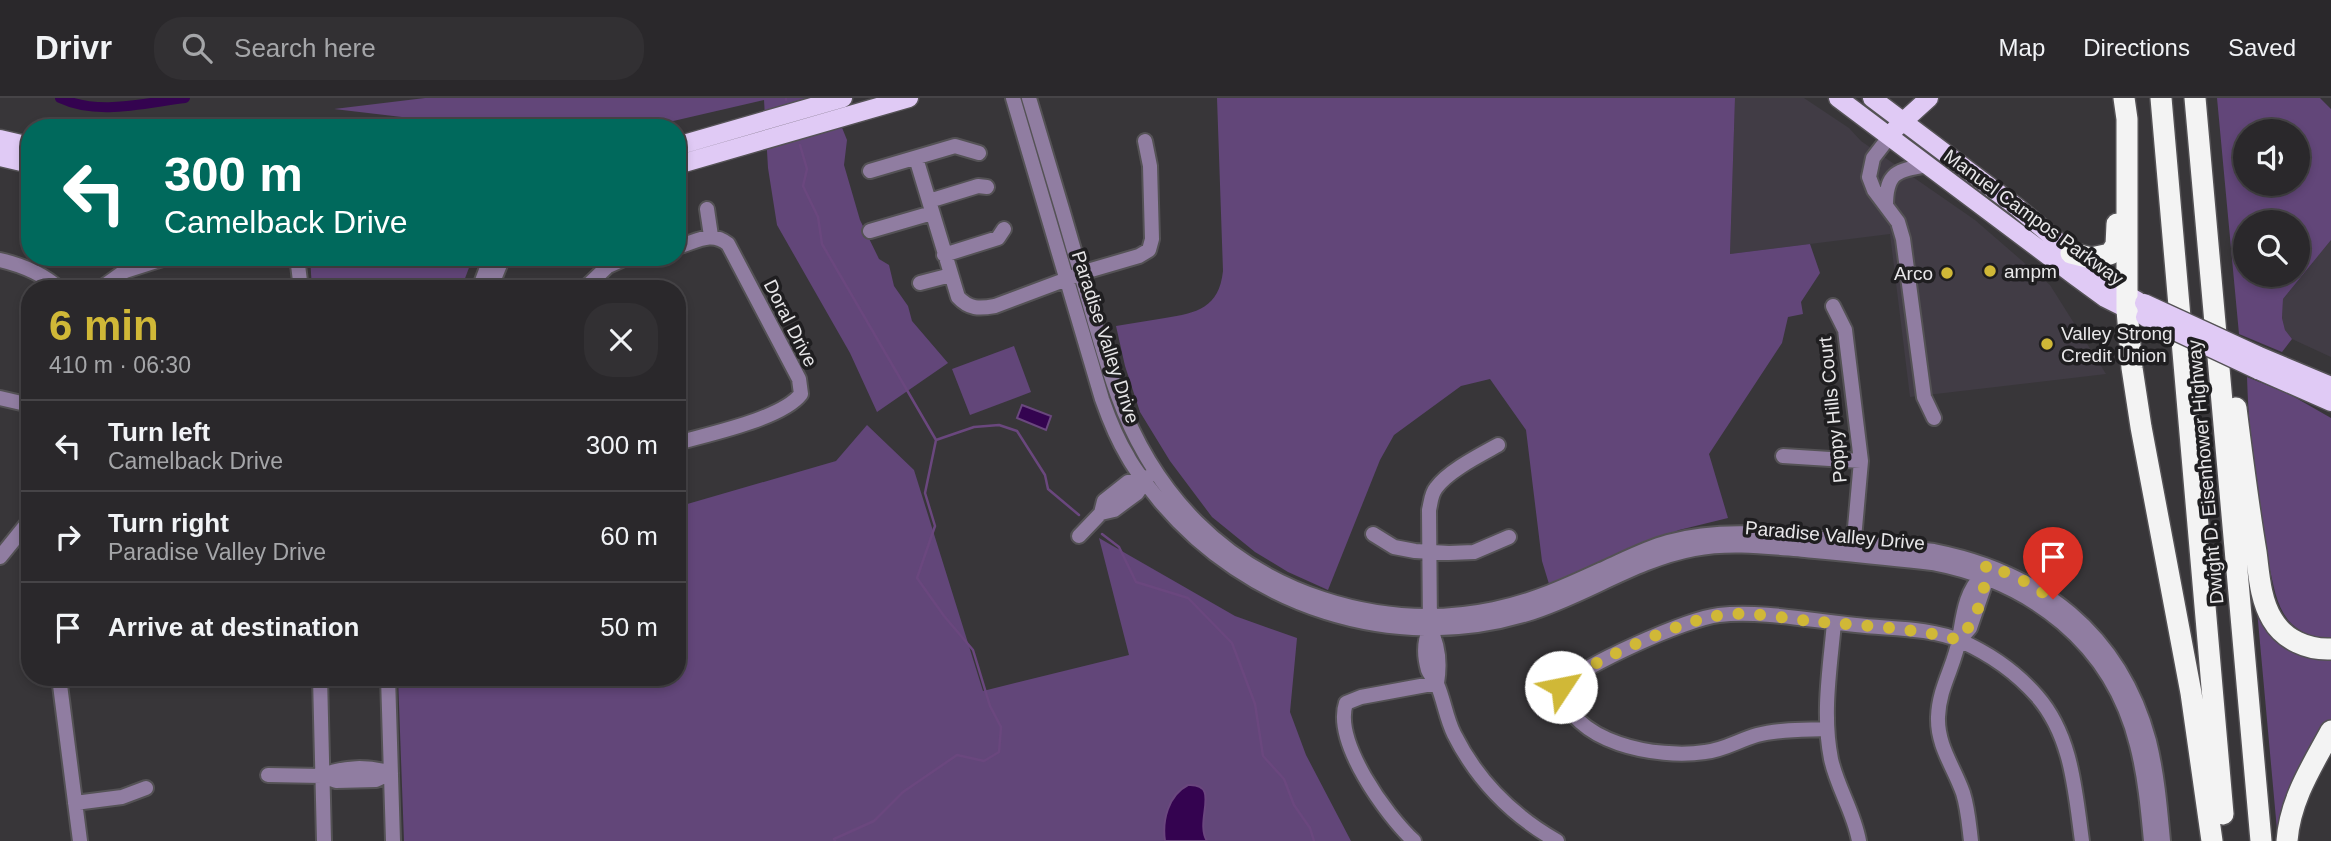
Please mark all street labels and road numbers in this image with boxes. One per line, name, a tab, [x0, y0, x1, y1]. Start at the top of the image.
street label: Manuel Campos Parkway	[1940, 145, 2128, 290]
street label: Paradise Valley Drive	[1068, 248, 1143, 426]
street label: Doral Drive	[760, 276, 821, 370]
street label: Poppy Hills Court	[1814, 335, 1851, 484]
street label: Dwight D. Eisenhower Highway	[2183, 339, 2228, 605]
street label: Paradise Valley Drive	[1744, 517, 1926, 554]

